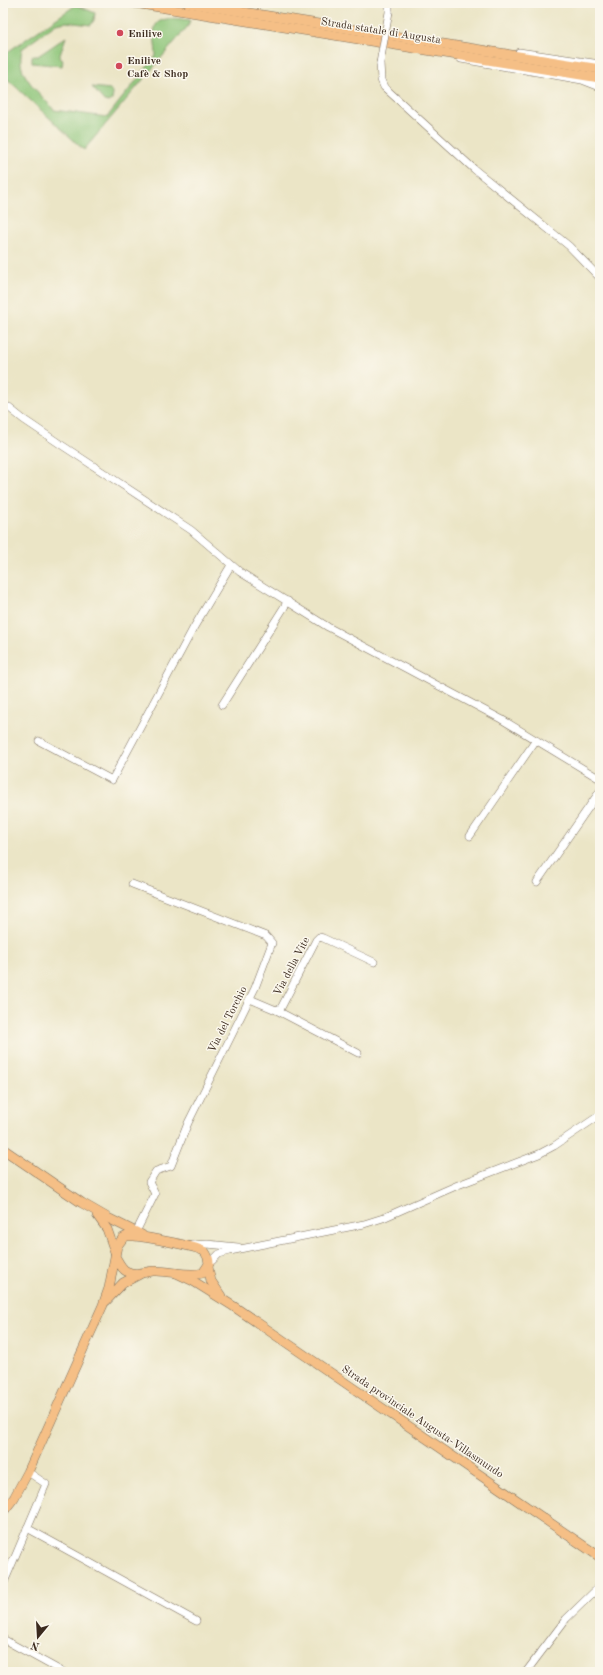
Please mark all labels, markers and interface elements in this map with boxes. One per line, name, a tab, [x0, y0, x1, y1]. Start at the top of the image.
street label: Strada statale di Augusta	[320, 17, 442, 46]
marker: Enilive	[115, 28, 125, 38]
place label: Enilive	[128, 29, 162, 40]
place label: Enilive Cafè & Shop	[127, 56, 188, 80]
marker: Enilive Cafè & Shop	[114, 61, 124, 71]
street label: Via della Vite	[272, 936, 312, 998]
street label: Via del Torchio	[207, 985, 250, 1055]
street label: Strada provinciale Augusta-Villasmundo	[339, 1364, 505, 1481]
north arrow	[18, 1617, 58, 1657]
text: N	[29, 1638, 41, 1652]

